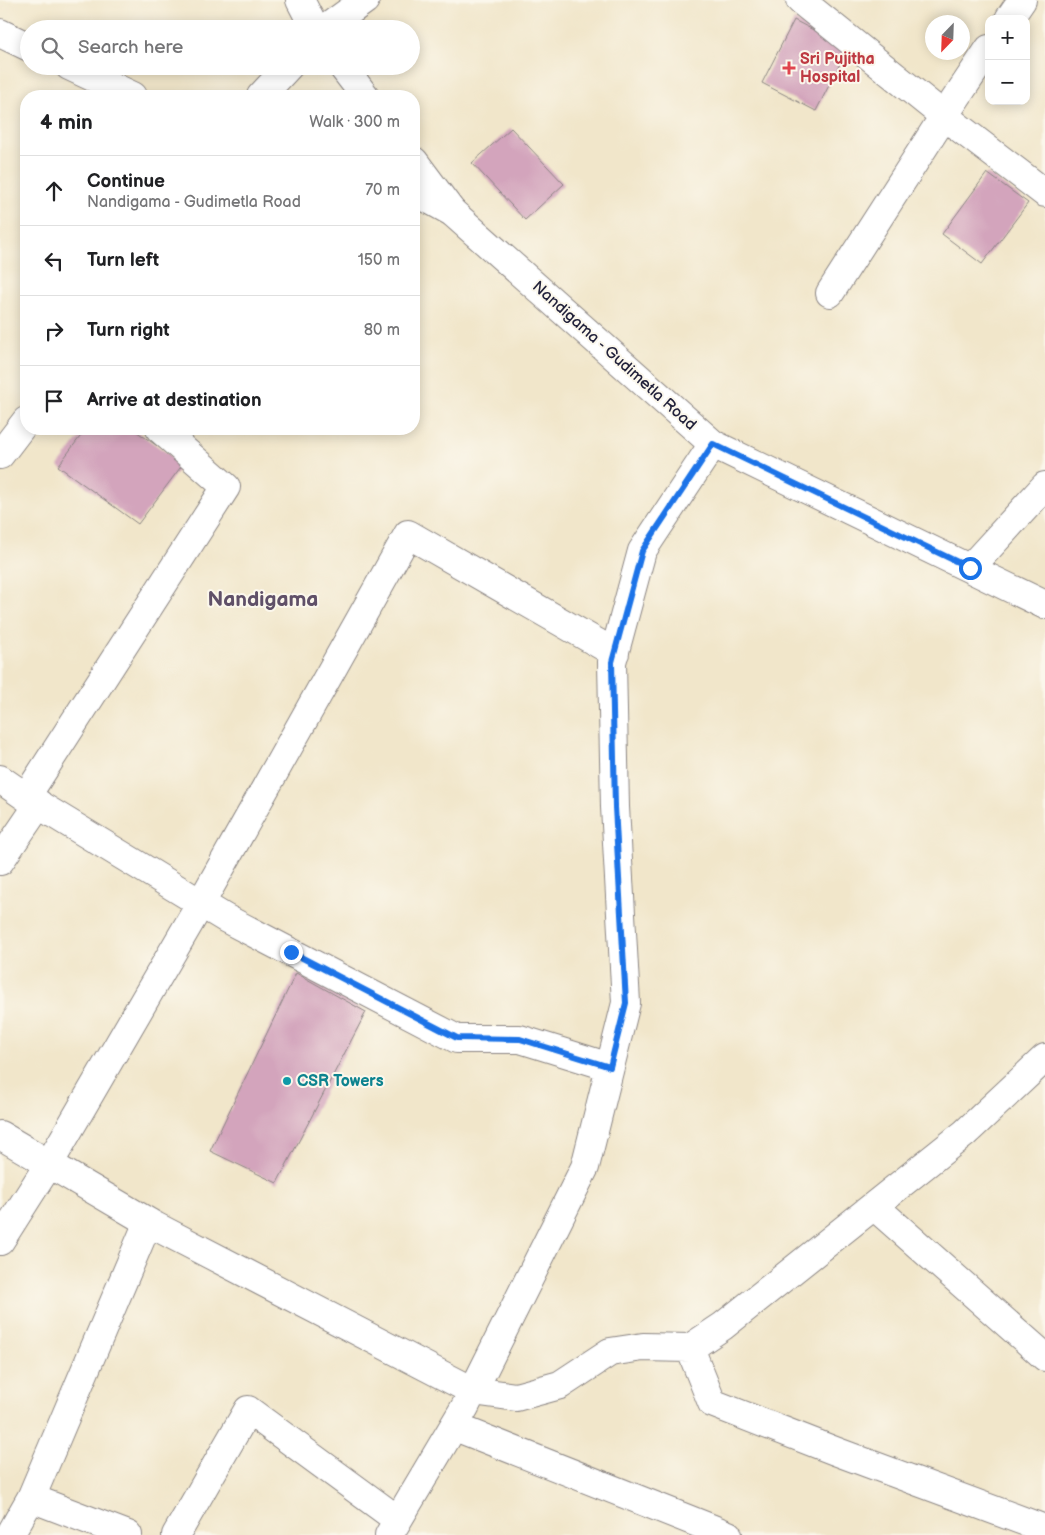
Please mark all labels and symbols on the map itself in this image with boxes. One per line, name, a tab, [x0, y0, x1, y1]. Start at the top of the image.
north arrow	[925, 15, 970, 60]
place label: Sri Pujitha Hospital	[800, 50, 875, 87]
marker: Sri Pujitha Hospital	[782, 61, 796, 75]
street label: Nandigama - Gudimetla Road	[528, 277, 700, 435]
route start	[959, 557, 982, 580]
district label: Nandigama	[208, 587, 318, 612]
route end	[280, 941, 303, 964]
place label: CSR Towers	[297, 1072, 384, 1091]
marker: CSR Towers	[281, 1075, 293, 1087]

